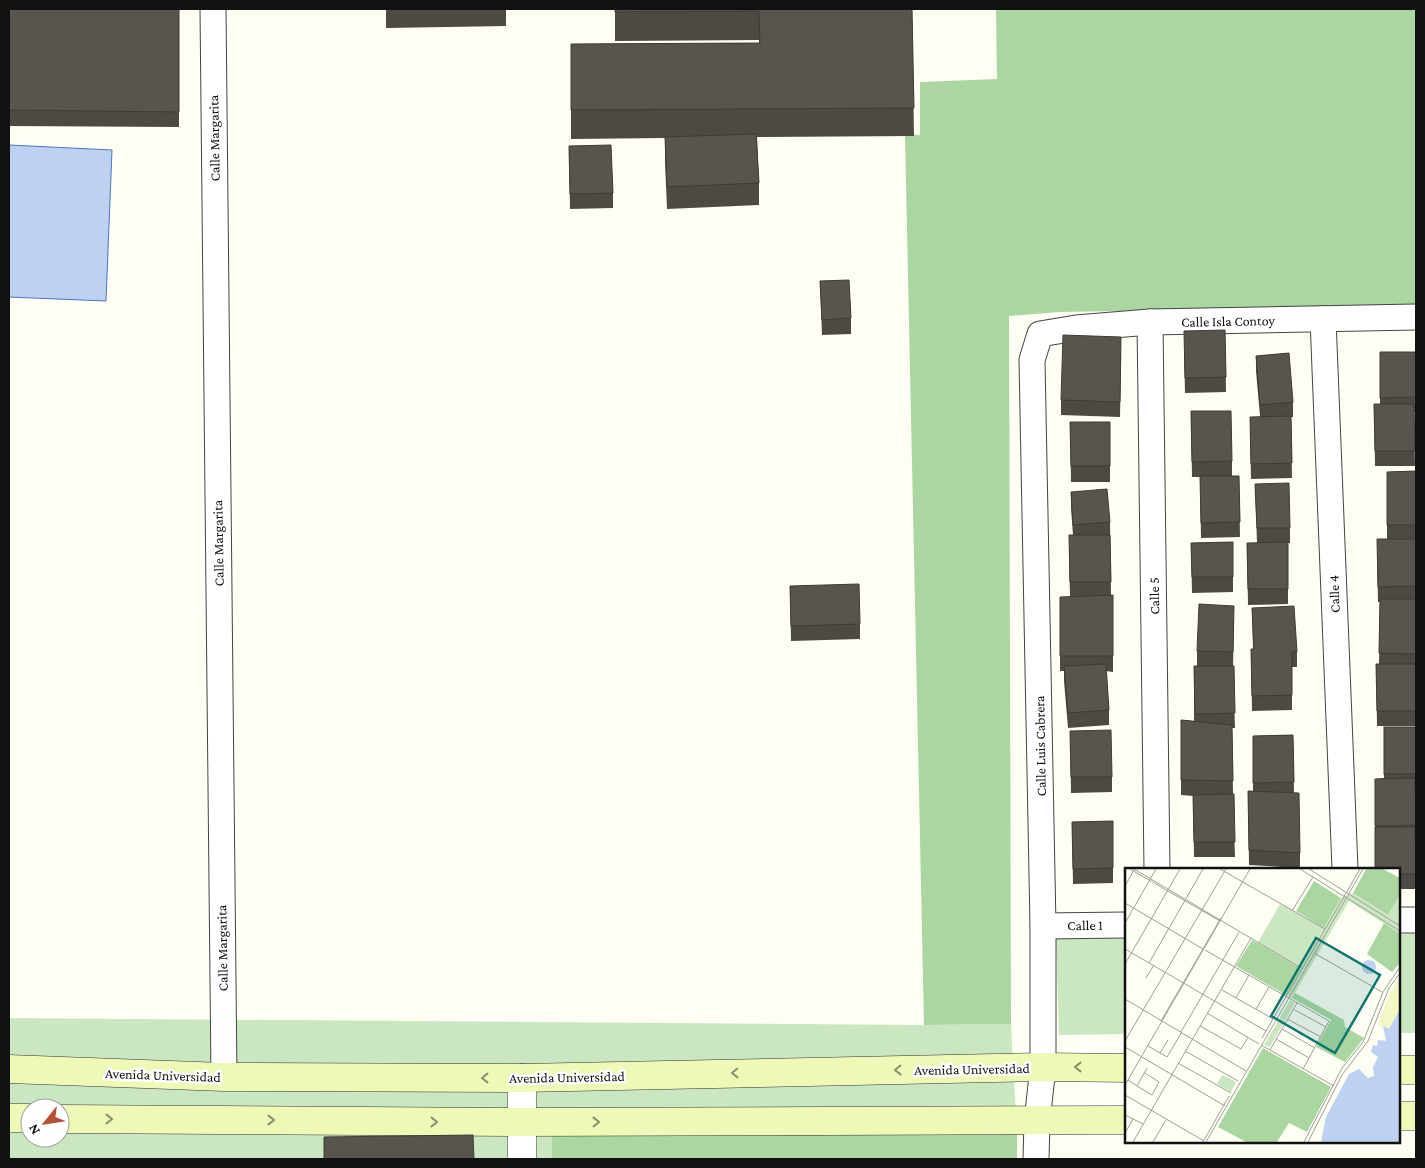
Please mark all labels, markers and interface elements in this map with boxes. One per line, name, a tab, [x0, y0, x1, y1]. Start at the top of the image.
street label: Calle Margarita	[205, 94, 223, 181]
street label: Calle Isla Contoy	[1181, 312, 1276, 330]
street label: Calle Margarita	[209, 499, 227, 586]
street label: Calle 4	[1325, 575, 1343, 613]
street label: Calle 5	[1146, 577, 1162, 615]
street label: Calle Luis Cabrera	[1031, 695, 1049, 797]
inset map	[1125, 868, 1400, 1143]
street label: Calle Margarita	[213, 904, 231, 991]
street label: Calle 1	[1067, 917, 1103, 933]
street label: Avenida Universidad	[914, 1060, 1031, 1078]
one-way arrow	[1073, 1062, 1081, 1072]
street label: Avenida Universidad	[105, 1065, 222, 1085]
one-way arrow	[893, 1065, 901, 1075]
street label: Avenida Universidad	[509, 1068, 626, 1086]
one-way arrow	[731, 1068, 739, 1079]
one-way arrow	[481, 1073, 488, 1083]
north arrow	[20, 1098, 70, 1148]
one-way arrow	[105, 1114, 113, 1124]
one-way arrow	[268, 1115, 275, 1125]
one-way arrow	[430, 1117, 438, 1127]
one-way arrow	[592, 1117, 600, 1127]
text: N	[24, 1121, 43, 1138]

